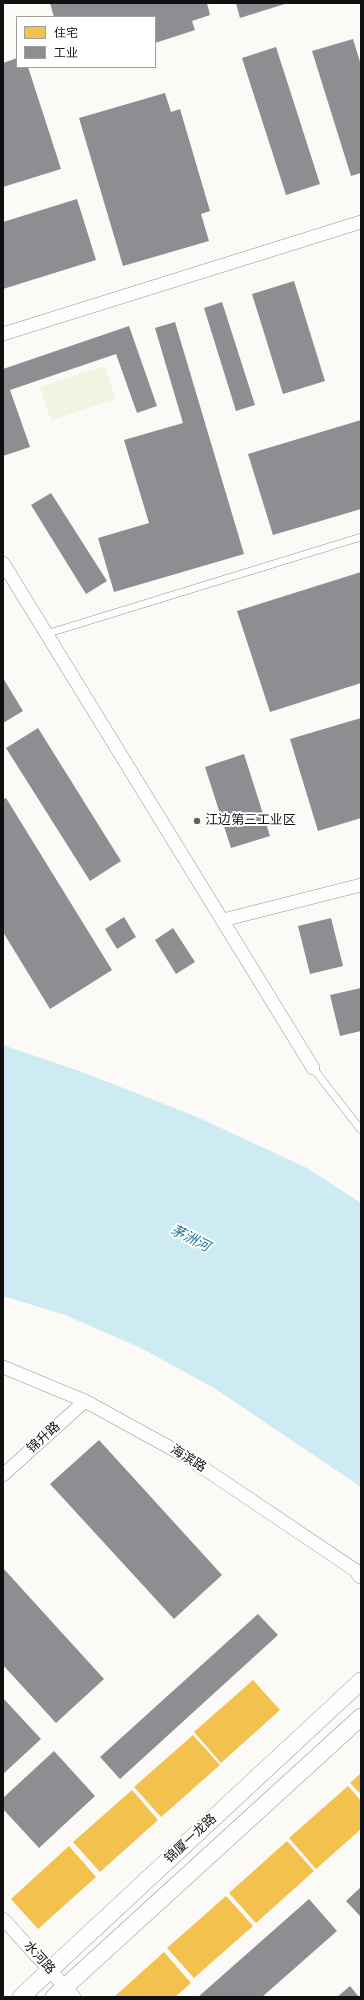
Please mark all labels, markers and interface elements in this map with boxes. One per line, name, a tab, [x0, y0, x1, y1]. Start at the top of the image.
legend	[16, 16, 156, 68]
text: 住宅	[54, 25, 78, 41]
text: 工业	[54, 45, 78, 61]
place label: 江边第三工业区	[205, 813, 296, 829]
marker: 江边第三工业区	[192, 816, 202, 826]
water label: 茅洲河	[167, 1222, 213, 1256]
street label: 锦升路	[24, 1419, 64, 1457]
street label: 海滨路	[167, 1442, 209, 1476]
street label: 锦厦一龙路	[162, 1811, 220, 1867]
street label: 水河路	[20, 1938, 58, 1978]

